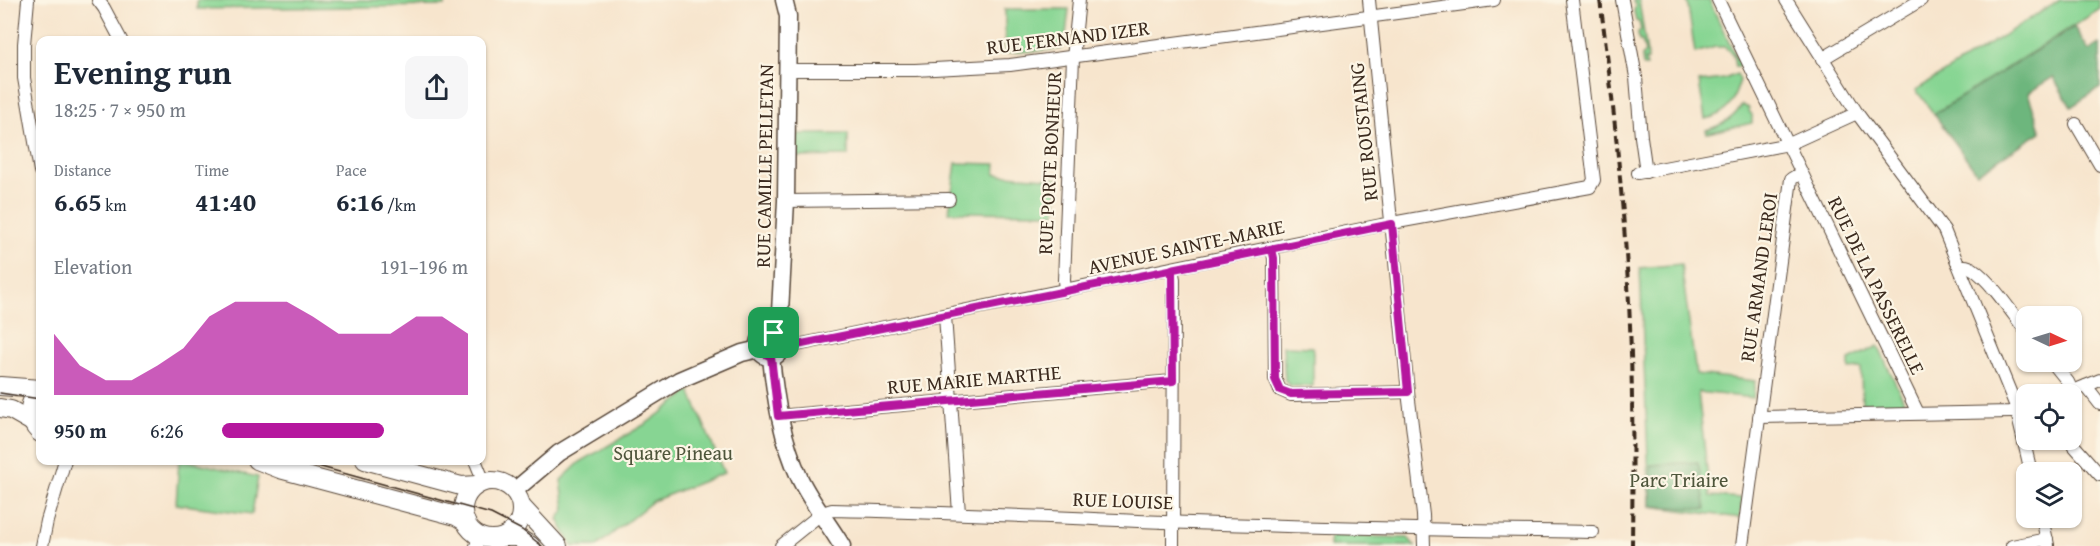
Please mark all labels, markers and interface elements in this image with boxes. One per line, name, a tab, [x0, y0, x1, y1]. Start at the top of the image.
street label: RUE FERNAND IZER	[985, 13, 1152, 61]
text: Evening run	[54, 48, 231, 96]
button: share	[405, 56, 468, 119]
street label: RUE ROUSTAING	[1341, 61, 1385, 203]
street label: RUE CAMILLE PELLETAN	[748, 64, 780, 268]
street label: RUE PORTE BONHEUR	[1030, 70, 1068, 255]
text: 18:25 · 7 × 950 m	[54, 95, 186, 124]
text: Distance	[54, 158, 111, 182]
text: Time	[195, 158, 229, 182]
text: Pace	[336, 158, 367, 182]
text: 6.65	[54, 182, 102, 221]
text: 41:40	[195, 182, 256, 221]
text: 6:16	[336, 182, 384, 221]
street label: RUE ARMAND LEROI	[1732, 190, 1784, 364]
street label: RUE DE LA PASSERELLE	[1821, 191, 1933, 379]
text: km	[102, 193, 126, 217]
text: /km	[384, 193, 416, 217]
street label: AVENUE SAINTE-MARIE	[1085, 211, 1287, 281]
text: Elevation	[54, 252, 132, 281]
text: 191–196 m	[380, 252, 468, 281]
north arrow	[2016, 306, 2082, 372]
map controls	[2016, 306, 2082, 528]
pin	[748, 307, 799, 358]
icon: arrive	[757, 316, 790, 349]
street label: RUE MARIE MARTHE	[886, 357, 1062, 401]
button: locate	[2016, 384, 2082, 450]
text: 950 m	[54, 416, 107, 445]
text: 6:26	[150, 416, 184, 445]
park label: Square Pineau	[613, 438, 733, 467]
button: layers	[2016, 462, 2082, 528]
park label: Parc Triaire	[1630, 465, 1728, 494]
street label: RUE LOUISE	[1072, 484, 1174, 516]

